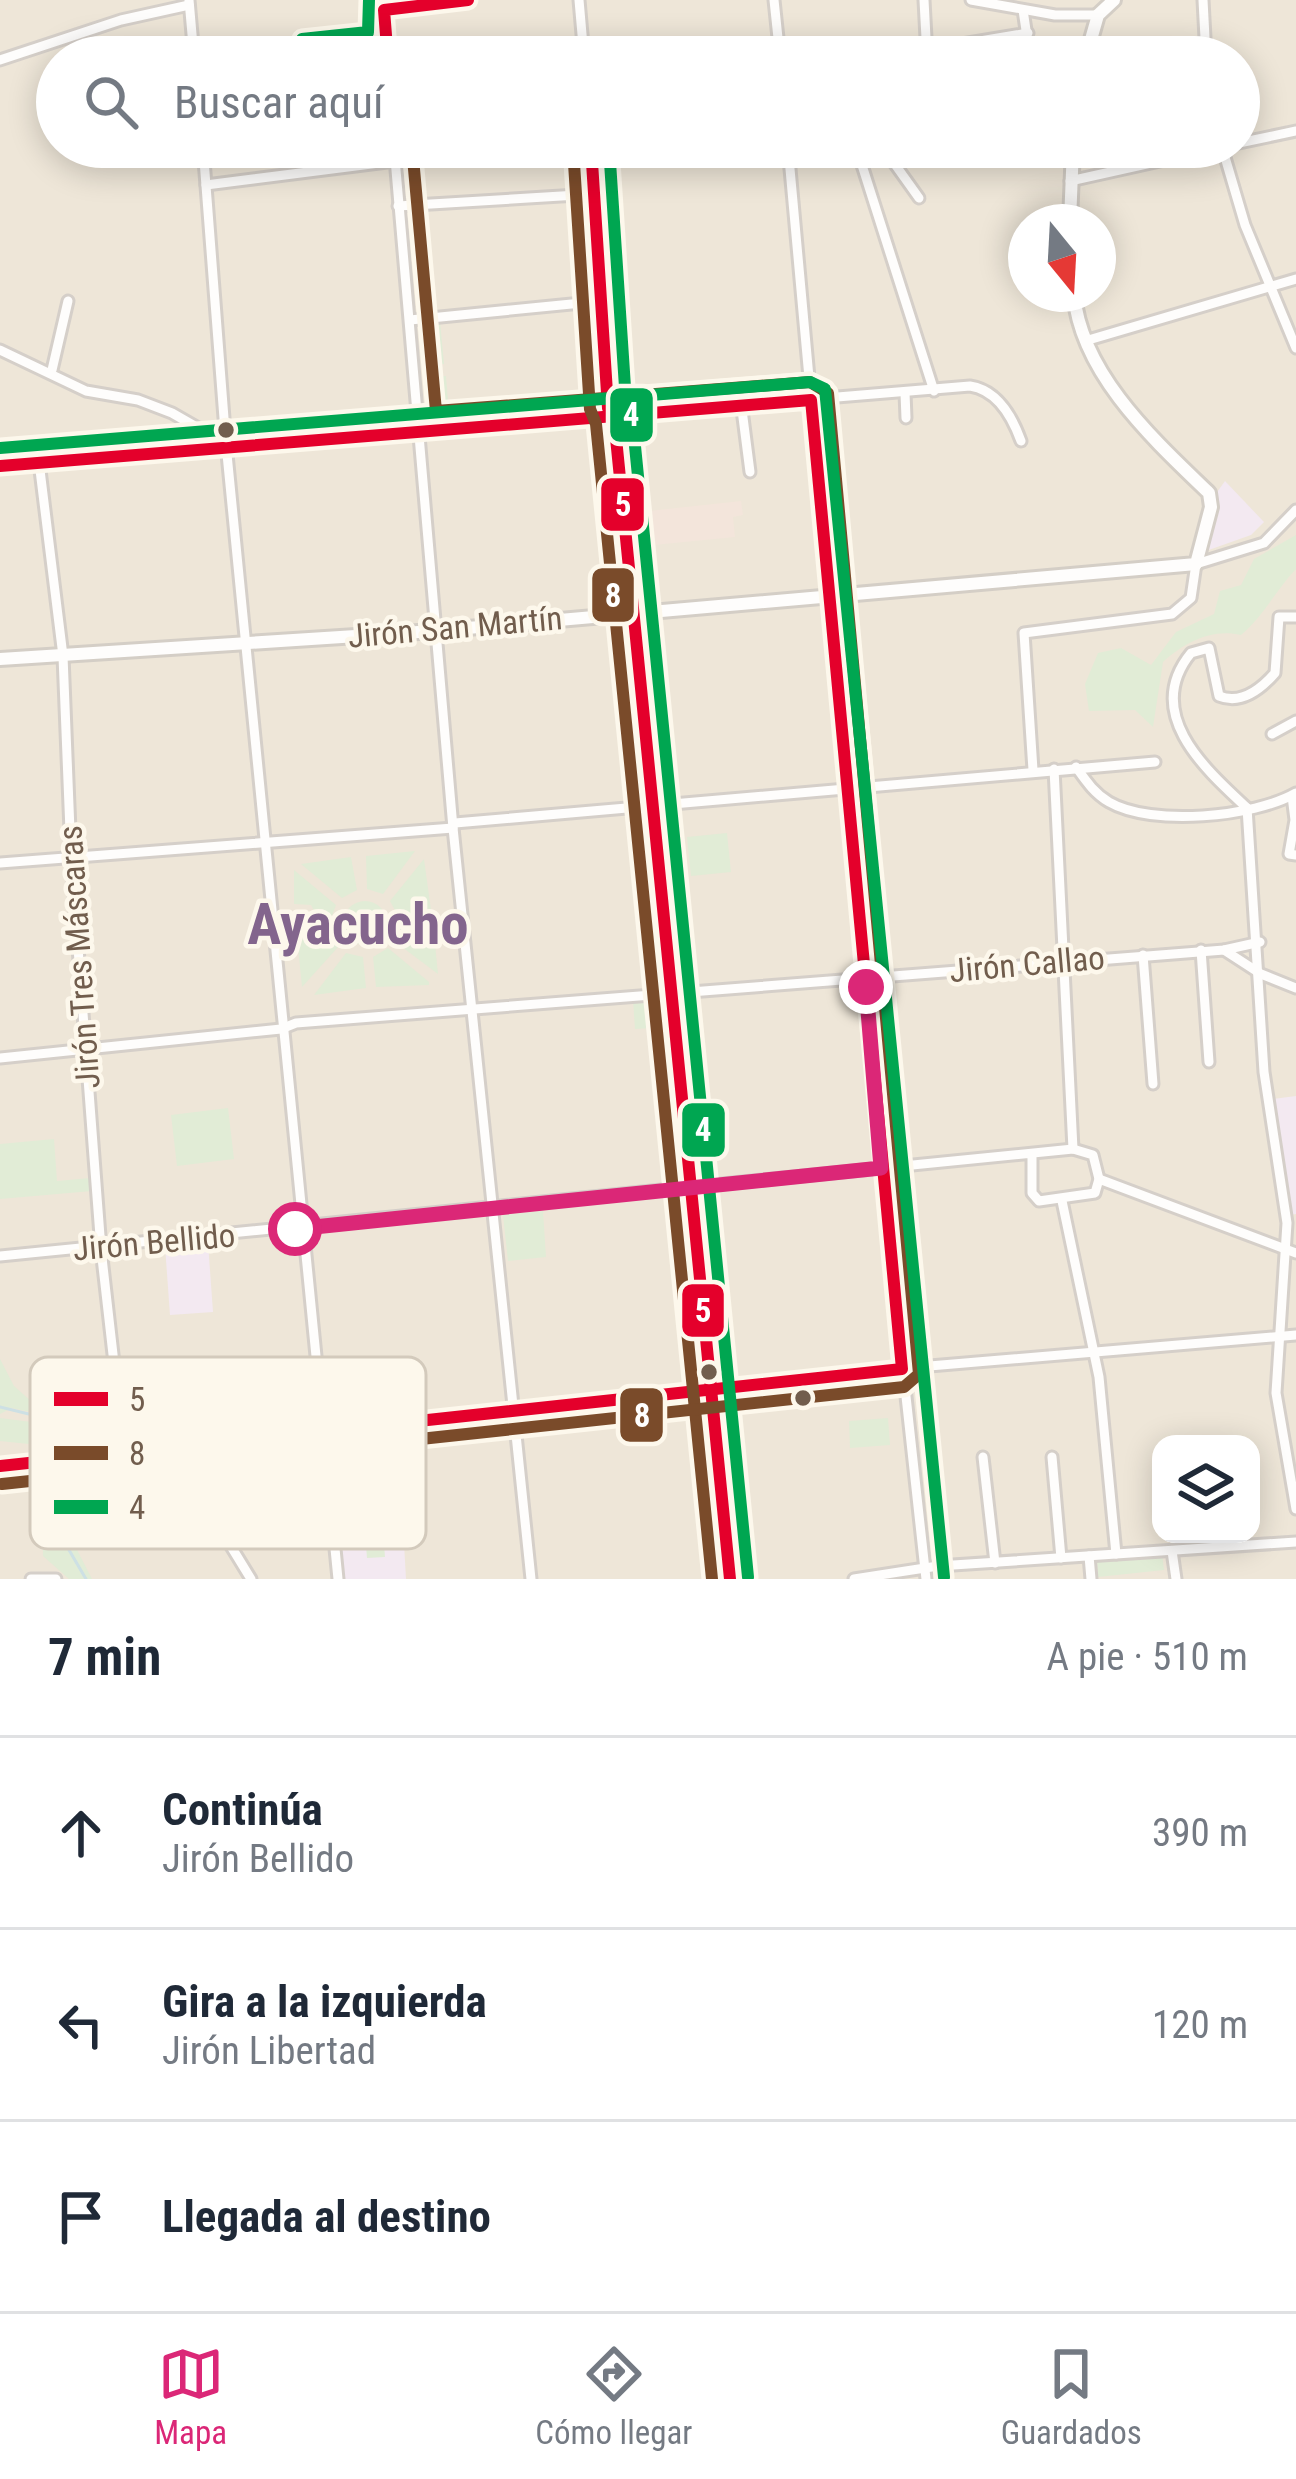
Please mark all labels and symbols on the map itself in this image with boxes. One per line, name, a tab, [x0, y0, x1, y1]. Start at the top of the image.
north arrow	[1008, 204, 1116, 312]
line badge: 4	[608, 386, 655, 444]
text: 4	[623, 395, 639, 434]
unlabelled marker	[215, 419, 237, 441]
line badge: 5	[599, 476, 646, 533]
text: 5	[615, 485, 631, 524]
line badge: 8	[590, 566, 636, 624]
text: 8	[605, 576, 621, 615]
street label: Jirón San Martín	[346, 598, 564, 656]
street label: Jirón Tres Máscaras	[50, 824, 108, 1090]
district label: Ayacucho	[247, 891, 469, 958]
street label: Jirón Callao	[948, 938, 1106, 990]
route end	[839, 960, 893, 1014]
line badge: 4	[680, 1101, 727, 1159]
text: 4	[695, 1110, 711, 1149]
route start	[268, 1202, 322, 1256]
street label: Jirón Bellido	[71, 1215, 237, 1269]
line badge: 5	[680, 1282, 726, 1339]
text: 5	[695, 1291, 711, 1330]
legend	[30, 1357, 426, 1549]
unlabelled marker	[698, 1361, 720, 1383]
text: 5	[129, 1380, 145, 1419]
line badge: 8	[618, 1386, 665, 1444]
unlabelled marker	[792, 1387, 814, 1409]
text: 8	[634, 1396, 650, 1435]
text: 8	[129, 1434, 145, 1473]
text: 4	[129, 1488, 145, 1527]

